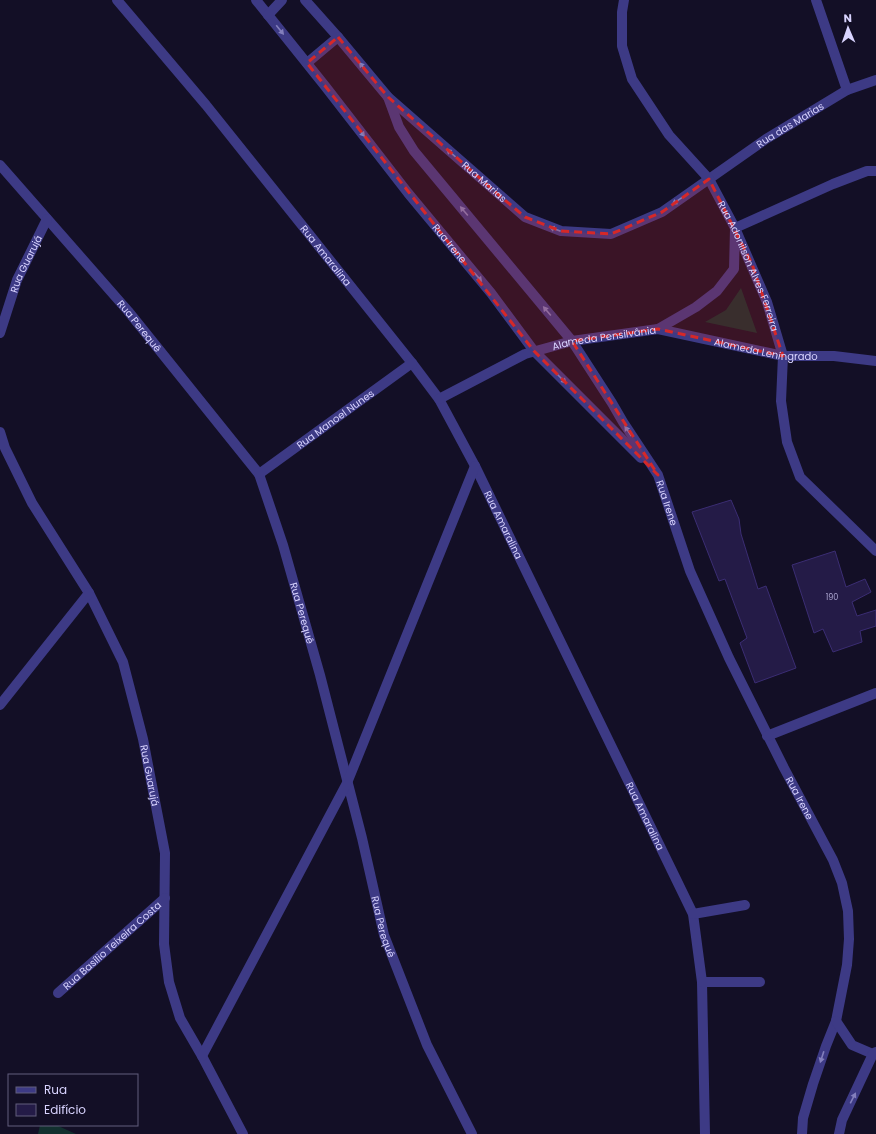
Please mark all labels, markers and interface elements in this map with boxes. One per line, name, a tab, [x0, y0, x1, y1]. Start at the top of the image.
north arrow	[828, 8, 868, 48]
text: N	[843, 10, 852, 26]
one-way arrow	[276, 25, 285, 36]
one-way arrow	[359, 62, 368, 73]
street label: Rua das Marias	[753, 99, 827, 152]
one-way arrow	[357, 127, 365, 138]
one-way arrow	[446, 149, 457, 158]
street label: Rua Marias	[458, 158, 510, 206]
one-way arrow	[672, 197, 682, 205]
street label: Rua Adonilson Alves Ferreira	[714, 198, 782, 333]
one-way arrow	[459, 206, 468, 216]
street label: Rua Irene	[429, 221, 470, 266]
street label: Rua Amaralina	[297, 222, 355, 289]
one-way arrow	[549, 225, 561, 231]
street label: Rua Guarujá	[6, 233, 46, 295]
one-way arrow	[473, 272, 482, 282]
street label: Rua Perequê	[114, 297, 165, 355]
one-way arrow	[542, 306, 551, 316]
street label: Alameda Pensilvânia	[550, 322, 657, 354]
street label: Alameda Leningrado	[713, 334, 818, 364]
one-way arrow	[557, 374, 567, 384]
street label: Rua Manoel Nunes	[293, 386, 377, 453]
one-way arrow	[624, 426, 632, 436]
street label: Rua Irene	[652, 478, 681, 528]
street label: Rua Amaralina	[480, 488, 526, 562]
street label: Rua Perequê	[286, 581, 318, 646]
house number: 190	[826, 592, 838, 603]
street label: Rua Guarujá	[136, 743, 163, 807]
street label: Rua Irene	[782, 774, 817, 822]
street label: Rua Amaralina	[622, 779, 668, 853]
street label: Rua Perequê	[367, 895, 399, 960]
street label: Rua Basílio Teixeira Costa	[60, 898, 165, 993]
one-way arrow	[819, 1052, 825, 1064]
legend	[8, 1074, 138, 1126]
text: Rua	[44, 1081, 67, 1098]
one-way arrow	[849, 1092, 856, 1104]
text: Edifício	[44, 1101, 86, 1118]

